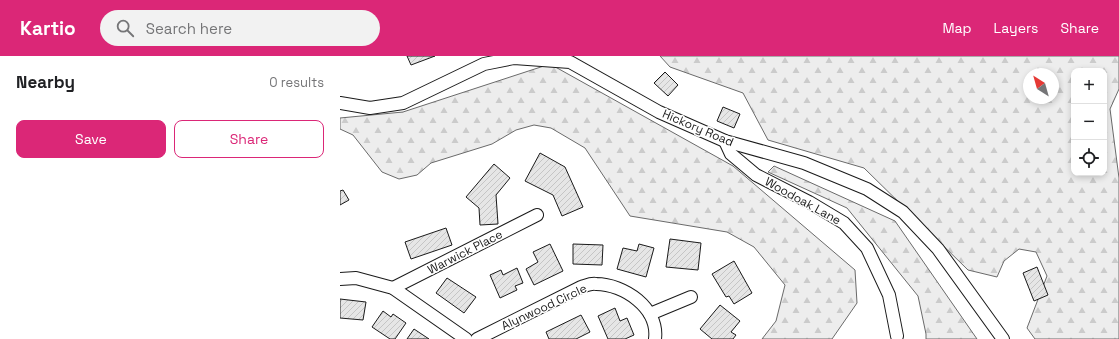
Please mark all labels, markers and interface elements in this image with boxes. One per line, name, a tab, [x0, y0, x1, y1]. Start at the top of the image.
search box	[100, 10, 380, 46]
text: Kartio	[20, 16, 76, 41]
icon: search	[114, 17, 136, 39]
text: Search here	[146, 19, 232, 38]
text: Map	[942, 19, 972, 37]
text: Layers	[994, 19, 1038, 37]
text: Share	[1060, 19, 1099, 37]
north arrow	[1023, 68, 1059, 104]
map controls	[1071, 68, 1107, 176]
button: +	[1071, 68, 1107, 104]
text: Nearby	[16, 71, 75, 93]
text: 0 results	[269, 74, 324, 91]
button: −	[1071, 104, 1107, 140]
street label: Hickory Road	[660, 106, 736, 150]
button: Save	[16, 120, 166, 158]
button: Share	[174, 120, 324, 158]
button: locate	[1071, 140, 1107, 176]
street label: Woodoak Lane	[762, 173, 844, 229]
street label: Warwick Place	[425, 226, 505, 278]
street label: Alynwood Circle	[499, 280, 589, 334]

